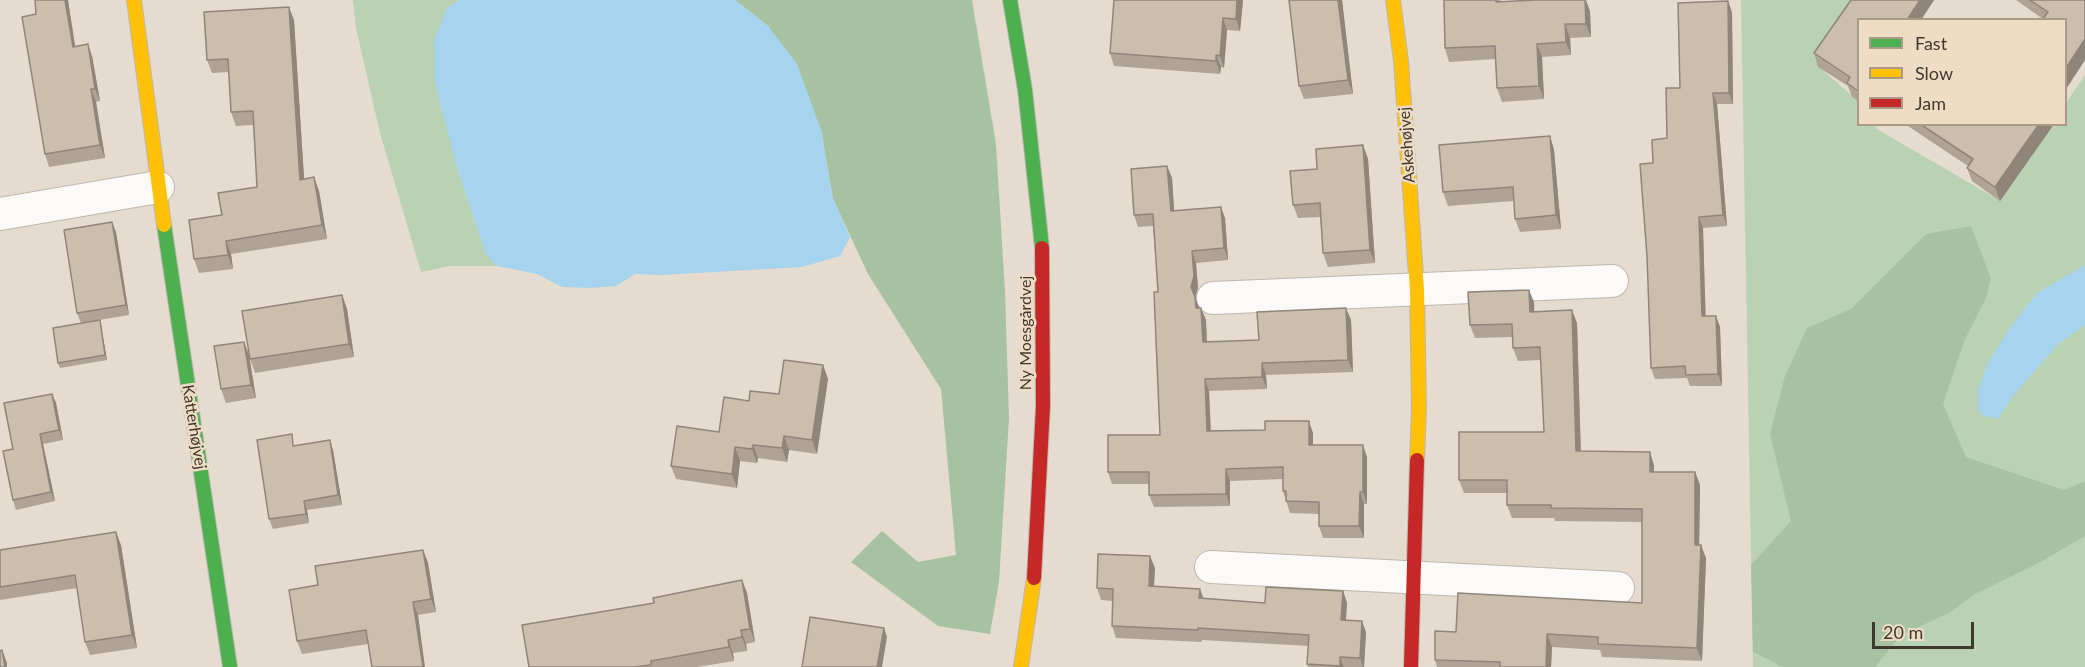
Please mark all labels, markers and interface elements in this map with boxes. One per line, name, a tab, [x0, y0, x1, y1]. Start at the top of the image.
legend	[1857, 18, 2067, 126]
text: Fast	[1915, 32, 1947, 54]
text: Slow	[1915, 62, 1953, 84]
text: Jam	[1915, 92, 1946, 114]
street label: Askehøjvej	[1395, 106, 1419, 184]
street label: Ny Moesgårdvej	[1016, 276, 1036, 390]
street label: Katterhøjvej	[178, 383, 210, 471]
scale bar	[1875, 610, 1977, 648]
text: 20 m	[1883, 621, 1923, 643]

